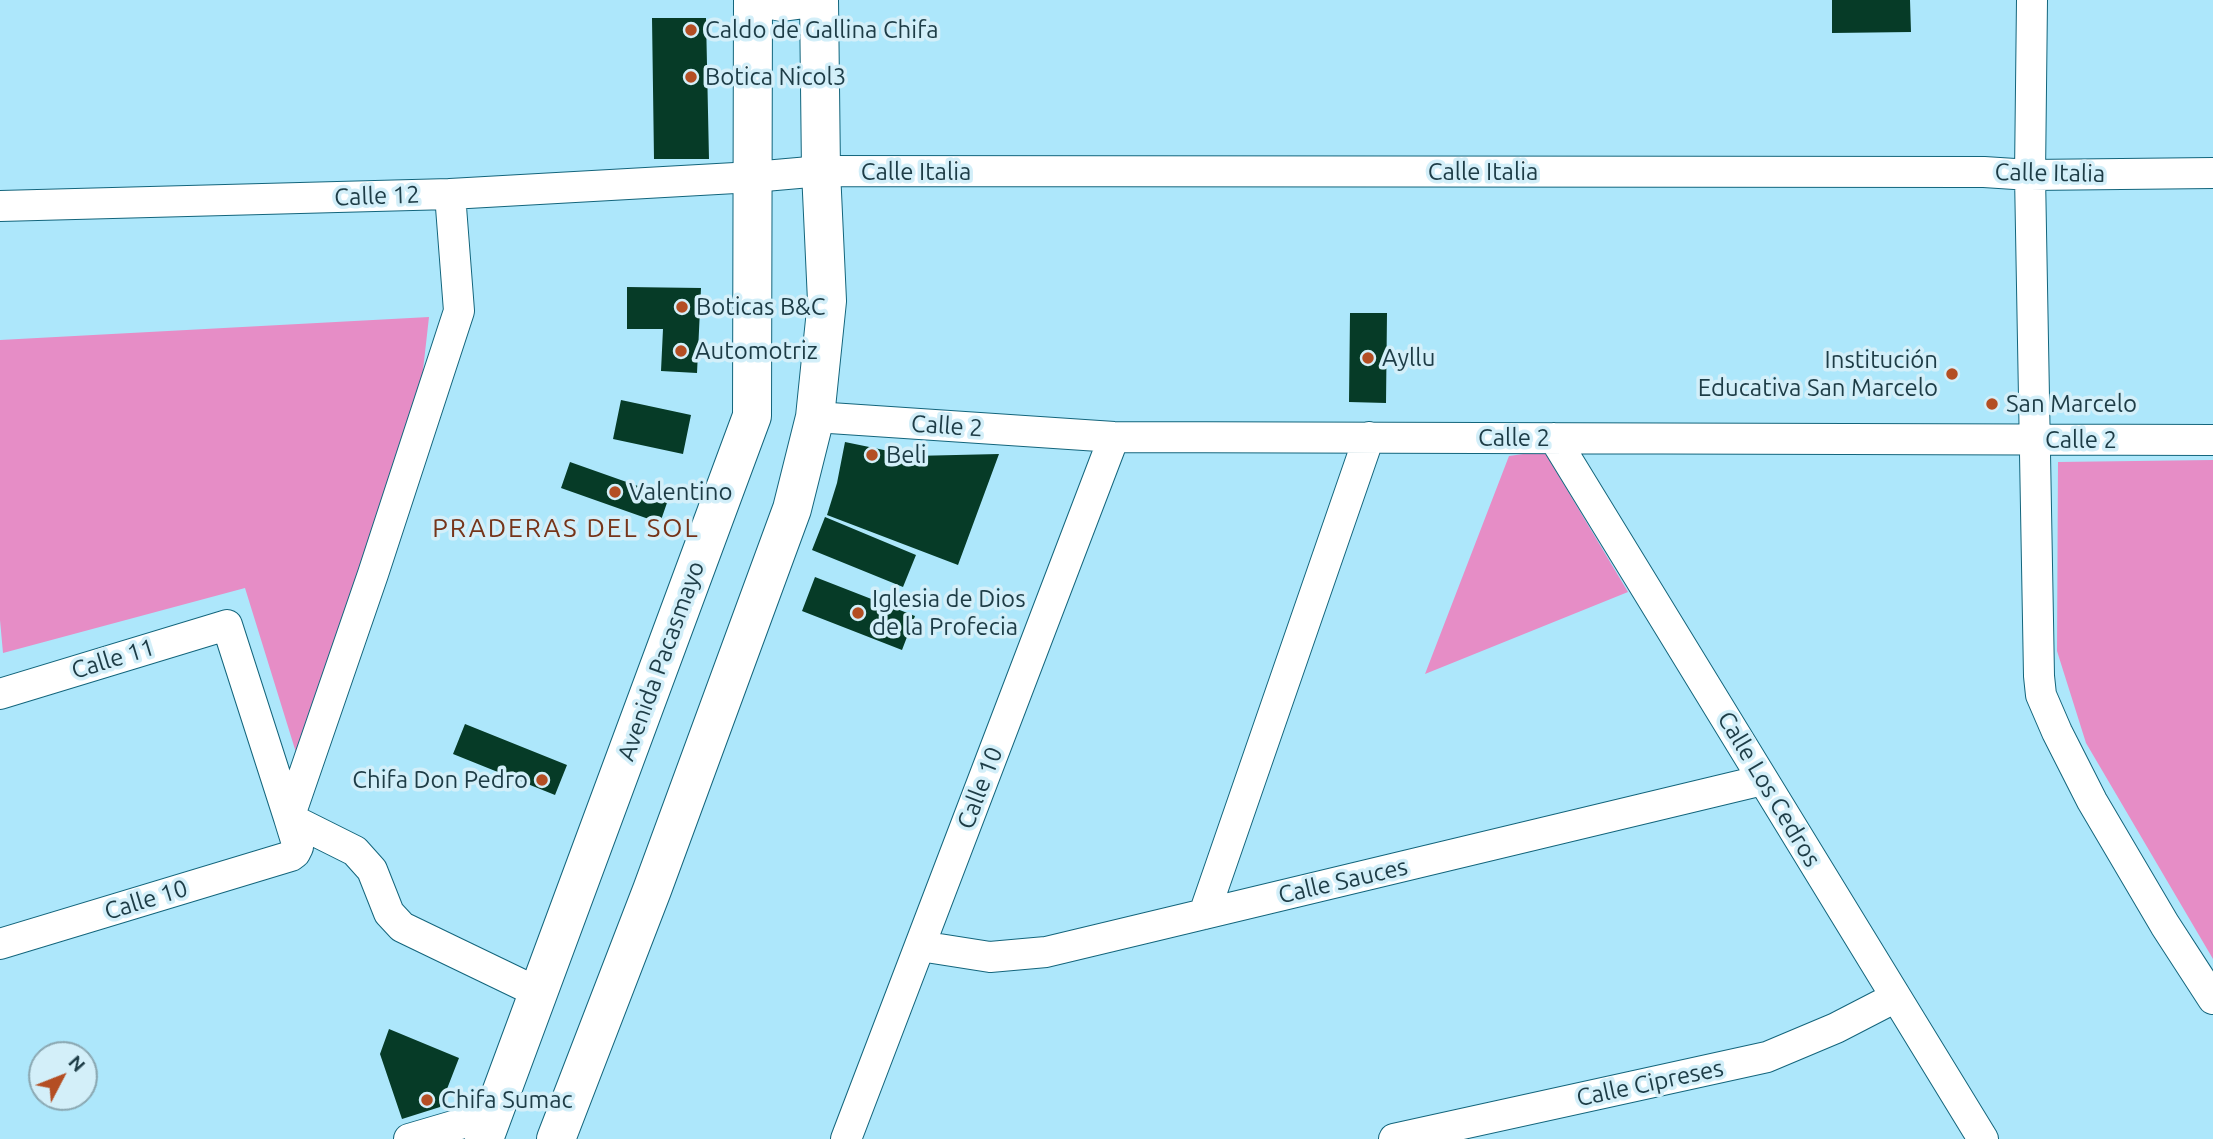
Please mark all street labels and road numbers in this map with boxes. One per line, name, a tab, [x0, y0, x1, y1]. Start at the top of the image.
street label: Calle Italia	[861, 158, 971, 186]
street label: Calle Italia	[1428, 158, 1538, 186]
street label: Calle Italia	[1994, 158, 2106, 188]
street label: Calle 12	[334, 180, 420, 212]
street label: Calle 2	[910, 409, 984, 443]
street label: Calle 2	[1478, 424, 1550, 452]
street label: Calle 2	[2045, 426, 2117, 454]
street label: Avenida Pacasmayo	[611, 557, 711, 765]
street label: Calle 11	[68, 633, 158, 685]
street label: Calle Los Cedros	[1711, 706, 1827, 872]
street label: Calle 10	[951, 743, 1009, 833]
street label: Calle Sauces	[1276, 852, 1410, 910]
street label: Calle 10	[101, 874, 191, 926]
street label: Calle Cipreses	[1574, 1053, 1726, 1113]

